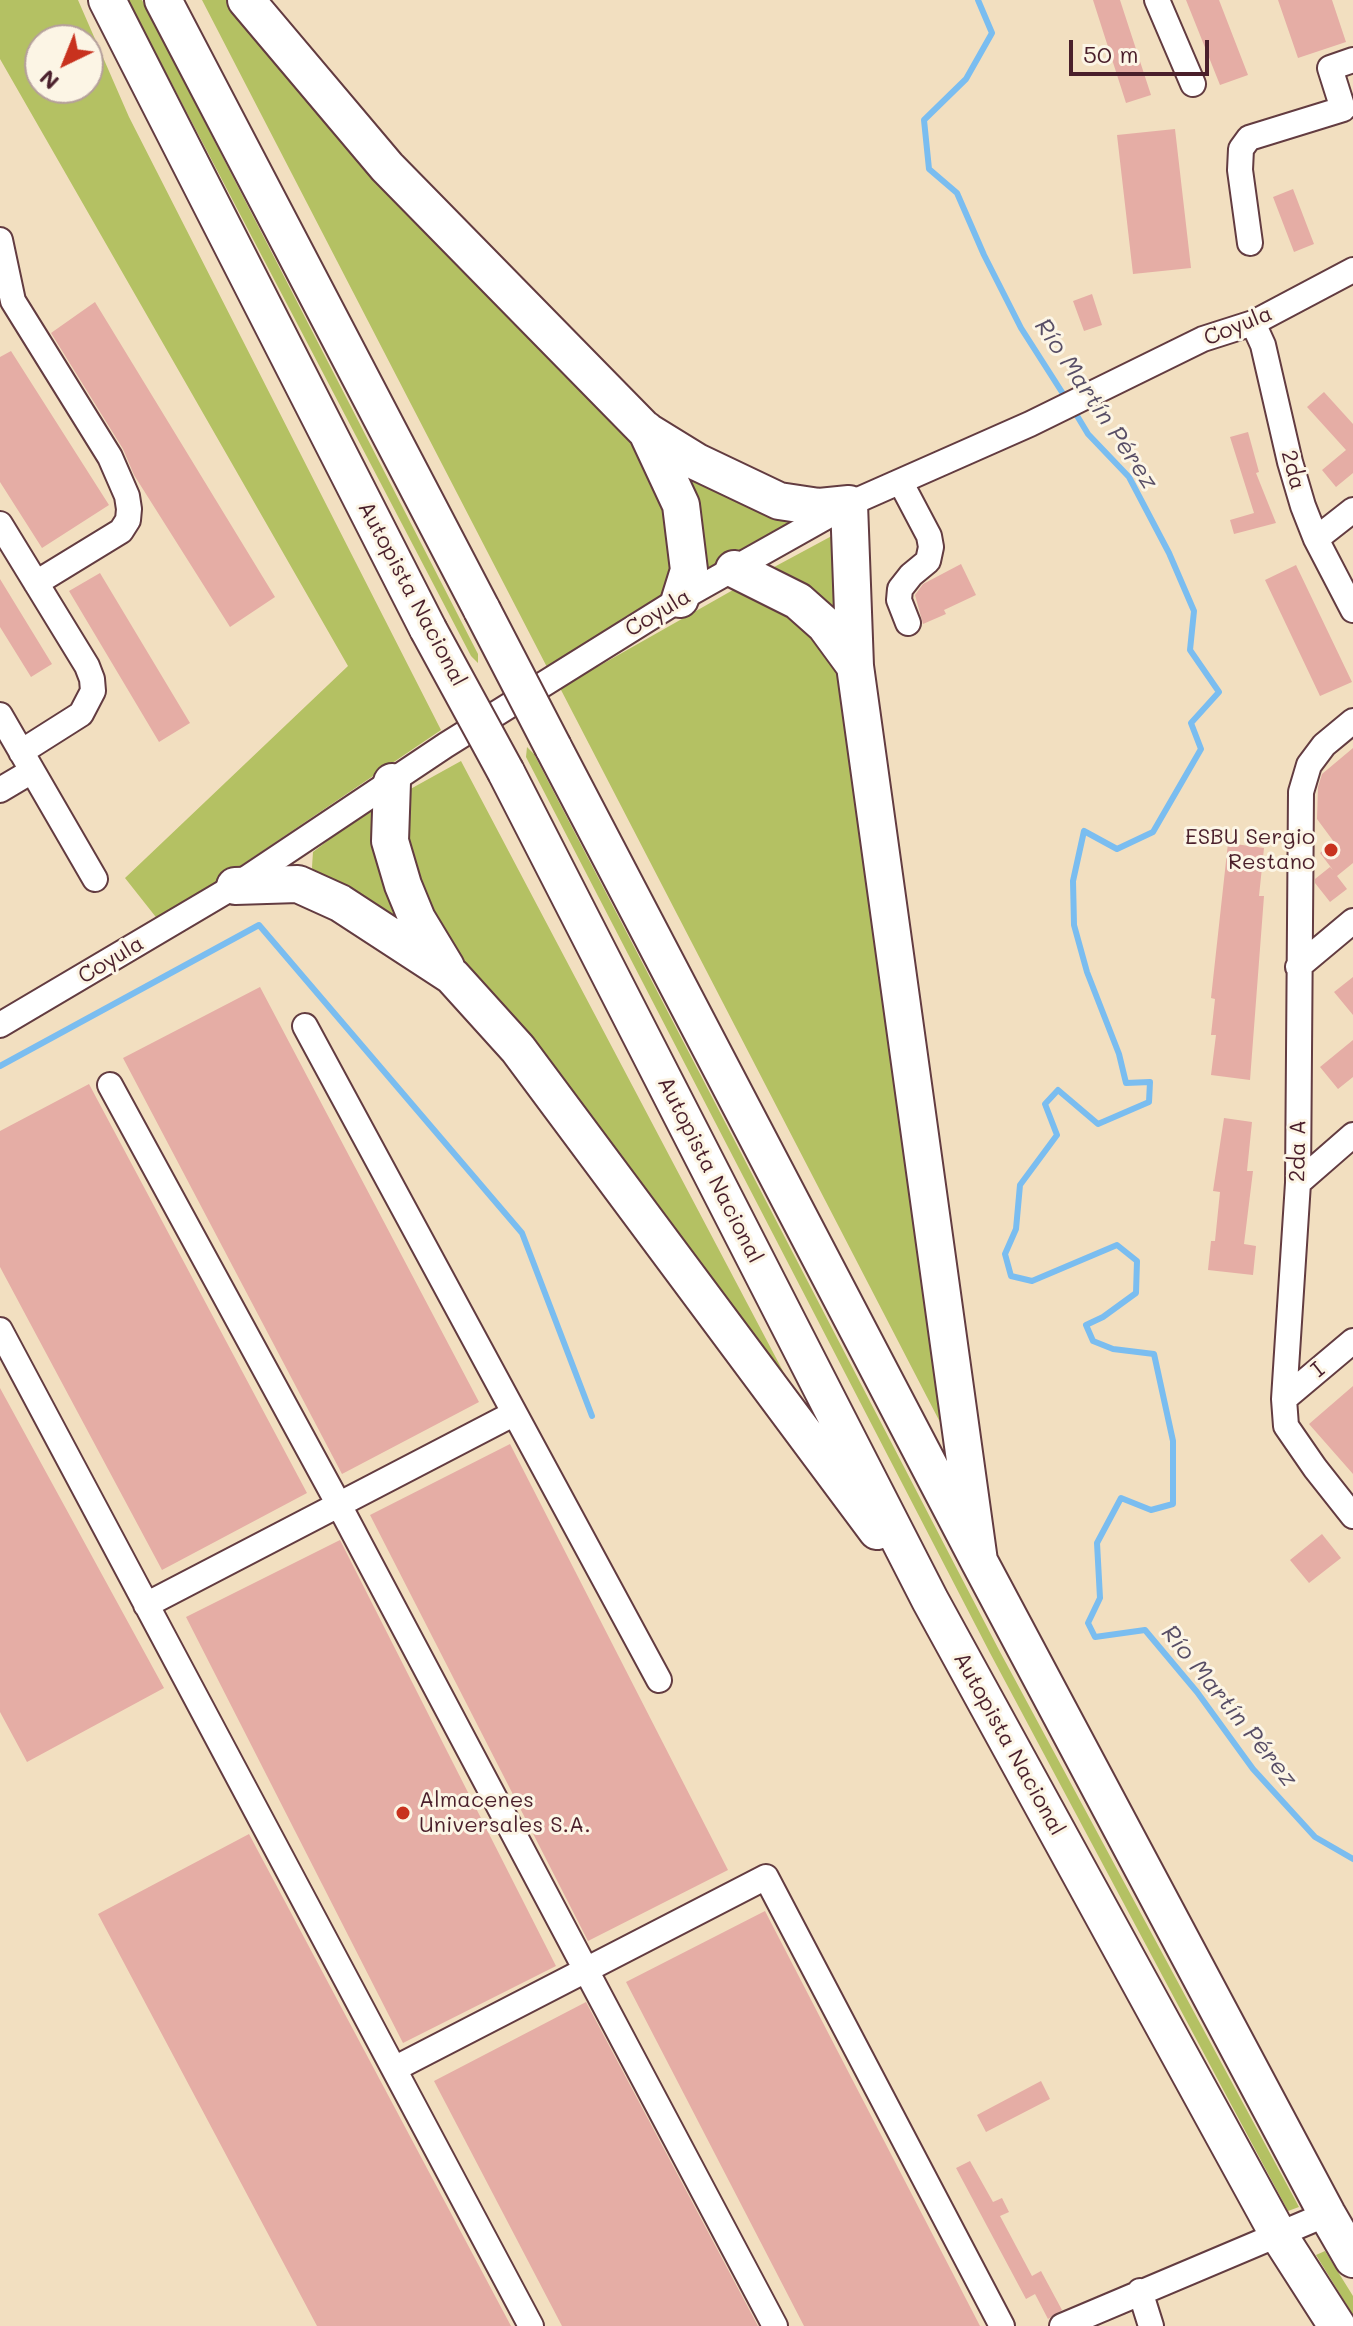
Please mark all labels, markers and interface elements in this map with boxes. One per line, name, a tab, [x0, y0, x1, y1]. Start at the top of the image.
north arrow	[24, 24, 104, 104]
scale bar	[1073, 24, 1213, 74]
text: 50 m	[1083, 38, 1139, 69]
text: N	[33, 64, 65, 97]
street label: Coyula	[1200, 300, 1276, 352]
water label: Río Martín Pérez	[1028, 313, 1164, 495]
street label: 2da	[1275, 447, 1311, 493]
street label: Autopista Nacional	[352, 497, 472, 691]
street label: Coyula	[621, 583, 695, 643]
place label: ESBU Sergio Restano	[1185, 824, 1315, 876]
marker: ESBU Sergio Restano	[1322, 841, 1340, 859]
street label: Coyula	[74, 930, 148, 990]
street label: Autopista Nacional	[652, 1072, 768, 1268]
street label: 2da A	[1284, 1120, 1312, 1182]
street label: I	[1306, 1357, 1330, 1383]
water label: Río Martín Pérez	[1155, 1619, 1303, 1793]
street label: Autopista Nacional	[948, 1648, 1070, 1840]
place label: Almacenes Universales S.A.	[419, 1787, 591, 1838]
marker: Almacenes Universales S.A.	[394, 1804, 412, 1822]

